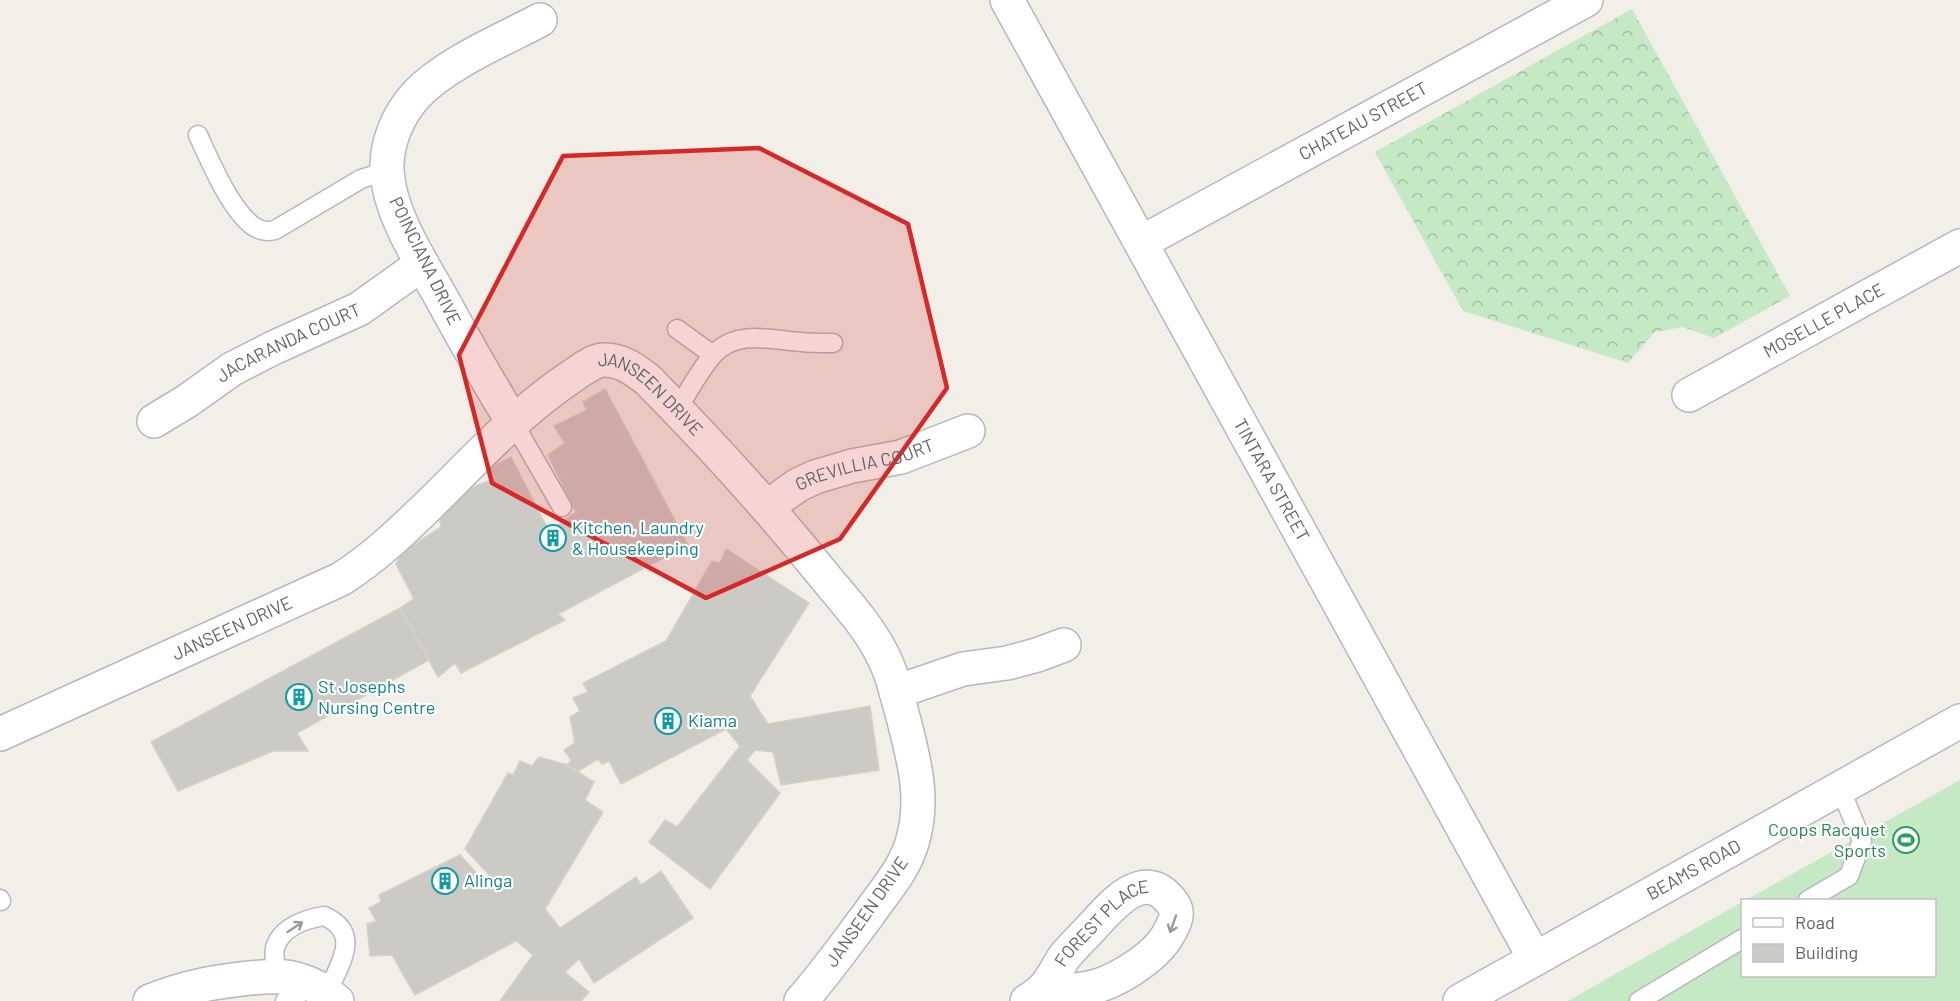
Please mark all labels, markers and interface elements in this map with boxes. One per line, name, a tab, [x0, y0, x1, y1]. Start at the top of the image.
street label: CHATEAU STREET	[1295, 77, 1431, 164]
street label: POINCIANA DRIVE	[385, 193, 466, 328]
street label: MOSELLE PLACE	[1759, 278, 1888, 362]
street label: JACARANDA COURT	[211, 298, 364, 387]
street label: JANSEEN DRIVE	[596, 348, 708, 440]
street label: TINTARA STREET	[1230, 414, 1315, 545]
street label: GREVILLIA COURT	[791, 433, 937, 495]
place label: Kitchen, Laundry & Housekeeping	[572, 516, 704, 559]
building icon: Kitchen, Laundry & Housekeeping	[538, 523, 568, 553]
street label: JANSEEN DRIVE	[168, 591, 295, 664]
place label: St Josephs Nursing Centre	[318, 675, 435, 718]
building icon: St Josephs Nursing Centre	[284, 682, 314, 712]
building icon: Kiama	[653, 706, 683, 736]
place label: Kiama	[688, 709, 737, 731]
place label: Coops Racquet Sports	[1768, 818, 1886, 861]
sports icon: Coops Racquet Sports	[1891, 825, 1921, 855]
street label: BEAMS ROAD	[1642, 834, 1744, 904]
street label: JANSEEN DRIVE	[820, 852, 912, 971]
building icon: Alinga	[430, 866, 460, 896]
place label: Alinga	[464, 869, 512, 891]
street label: FOREST PLACE	[1049, 875, 1150, 970]
legend	[1741, 899, 1936, 977]
text: Road	[1795, 911, 1835, 933]
one-way arrow	[1166, 914, 1177, 932]
one-way arrow	[286, 920, 303, 933]
text: Building	[1795, 941, 1858, 963]

